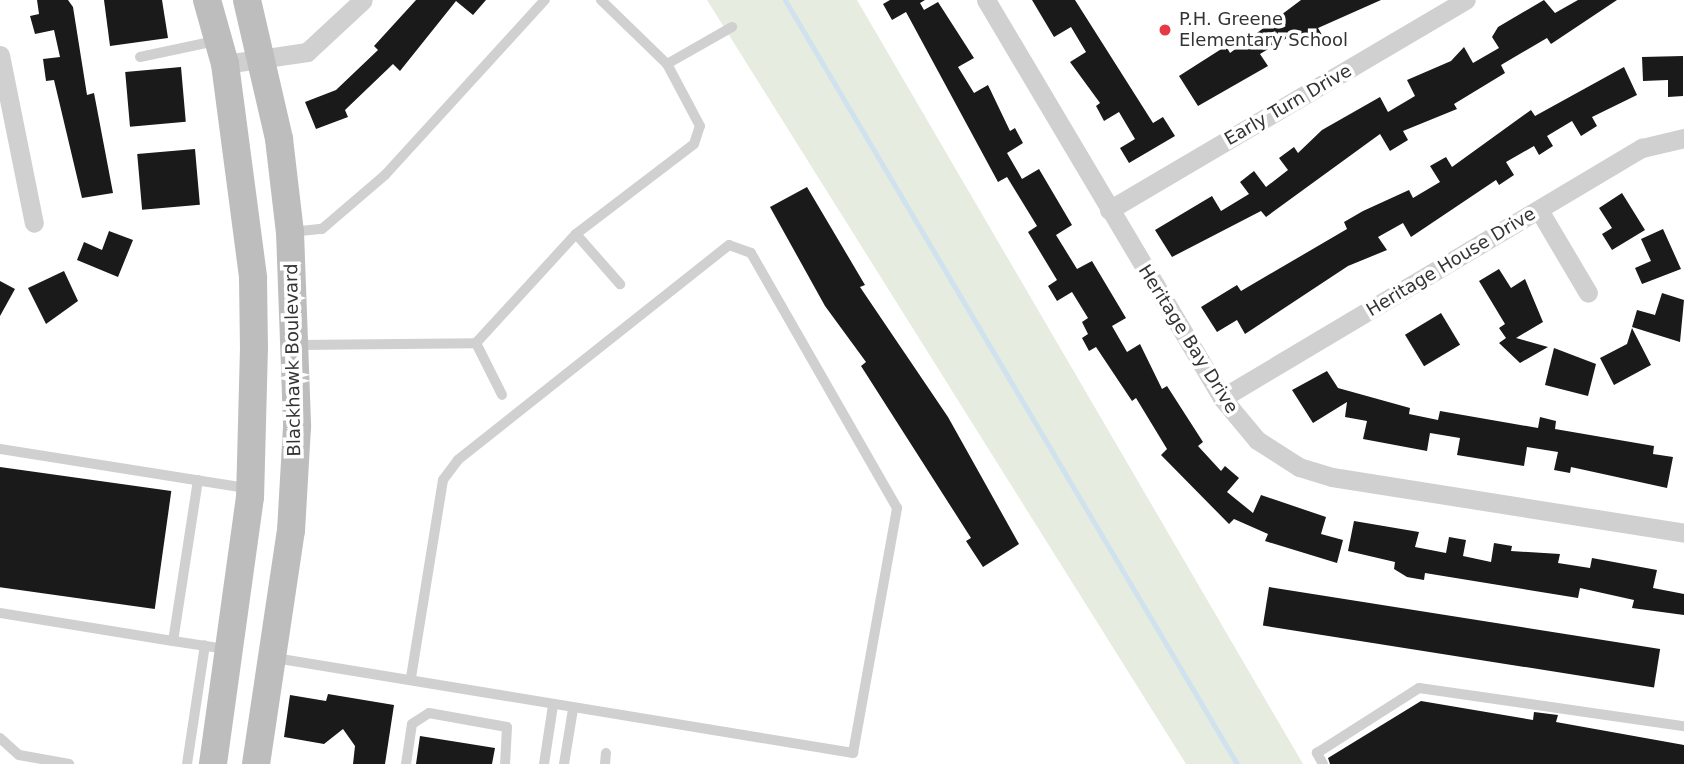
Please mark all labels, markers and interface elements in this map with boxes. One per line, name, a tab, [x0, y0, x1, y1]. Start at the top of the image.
place label: P.H. Greene Elementary School	[1179, 9, 1348, 52]
marker: P.H. Greene Elementary School	[1157, 22, 1173, 38]
street label: Early Turn Drive	[1221, 60, 1355, 150]
street label: Heritage House Drive	[1363, 203, 1539, 321]
street label: Heritage Bay Drive	[1134, 261, 1242, 417]
street label: Blackhawk Boulevard	[281, 263, 305, 457]

